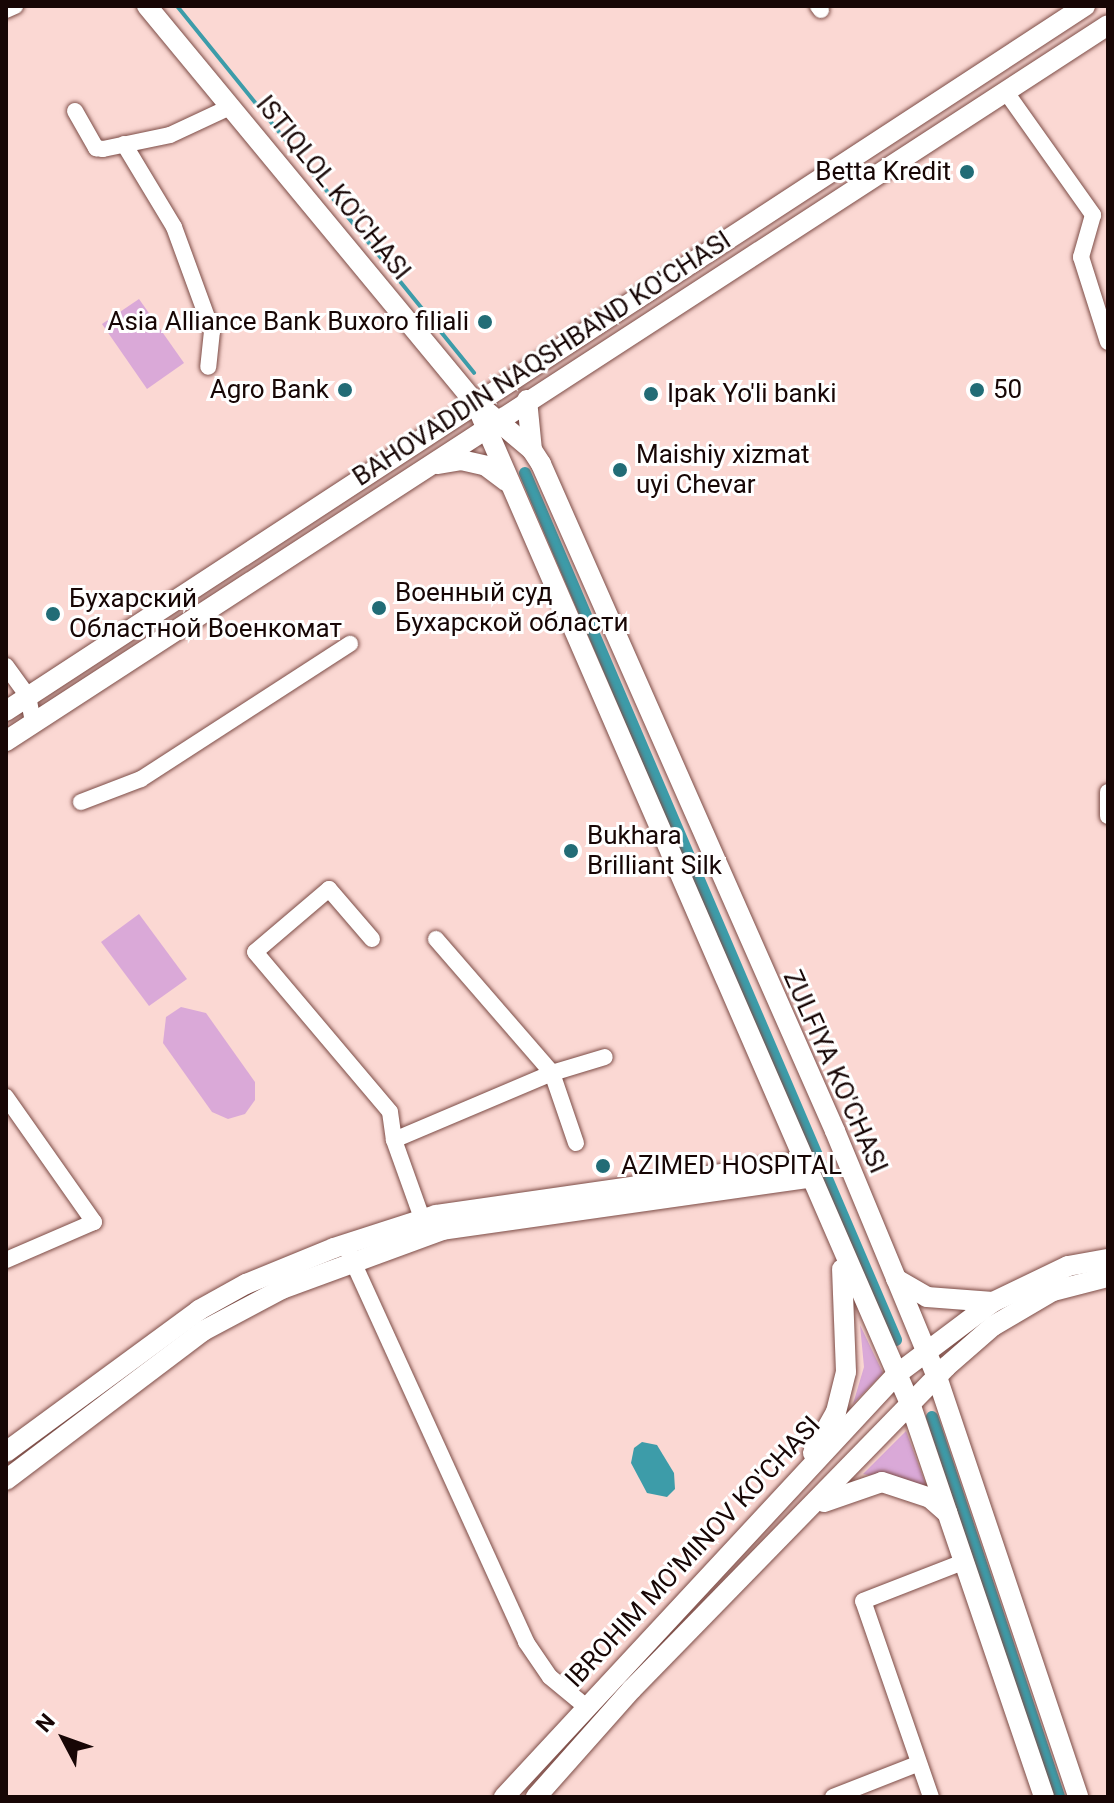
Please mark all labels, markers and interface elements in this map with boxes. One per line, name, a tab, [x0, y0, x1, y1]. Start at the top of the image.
street label: ISTIQLOL KO'CHASI	[249, 90, 417, 286]
place label: Betta Kredit	[815, 156, 951, 188]
marker: Betta Kredit	[958, 163, 976, 181]
street label: BAHOVADDIN NAQSHBAND KO'CHASI	[347, 225, 737, 493]
place label: Asia Alliance Bank Buxoro filiali	[107, 306, 469, 338]
marker: Asia Alliance Bank Buxoro filiali	[476, 313, 494, 331]
place label: Agro Bank	[210, 374, 329, 406]
place label: 50	[993, 374, 1022, 406]
place label: Ipak Yo'li banki	[667, 378, 837, 410]
marker: Agro Bank	[336, 381, 354, 399]
marker: 50	[968, 381, 986, 399]
marker: Ipak Yo'li banki	[642, 385, 660, 403]
place label: Maishiy xizmat uyi Chevar	[636, 439, 810, 500]
marker: Maishiy xizmat uyi Chevar	[611, 461, 629, 479]
place label: Военный суд Бухарской области	[395, 577, 629, 638]
place label: Бухарский Областной Военкомат	[69, 583, 342, 644]
marker: Военный суд Бухарской области	[370, 599, 388, 617]
marker: Бухарский Областной Военкомат	[44, 605, 62, 623]
place label: Bukhara Brilliant Silk	[587, 820, 722, 882]
marker: Bukhara Brilliant Silk	[562, 842, 580, 860]
street label: ZULFIYA KO'CHASI	[776, 966, 894, 1178]
place label: AZIMED HOSPITAL	[621, 1150, 842, 1182]
marker: AZIMED HOSPITAL	[592, 1155, 614, 1177]
street label: IBROHIM MO'MINOV KO'CHASI	[559, 1410, 827, 1694]
north arrow	[24, 1699, 104, 1779]
text: N	[31, 1709, 60, 1737]

